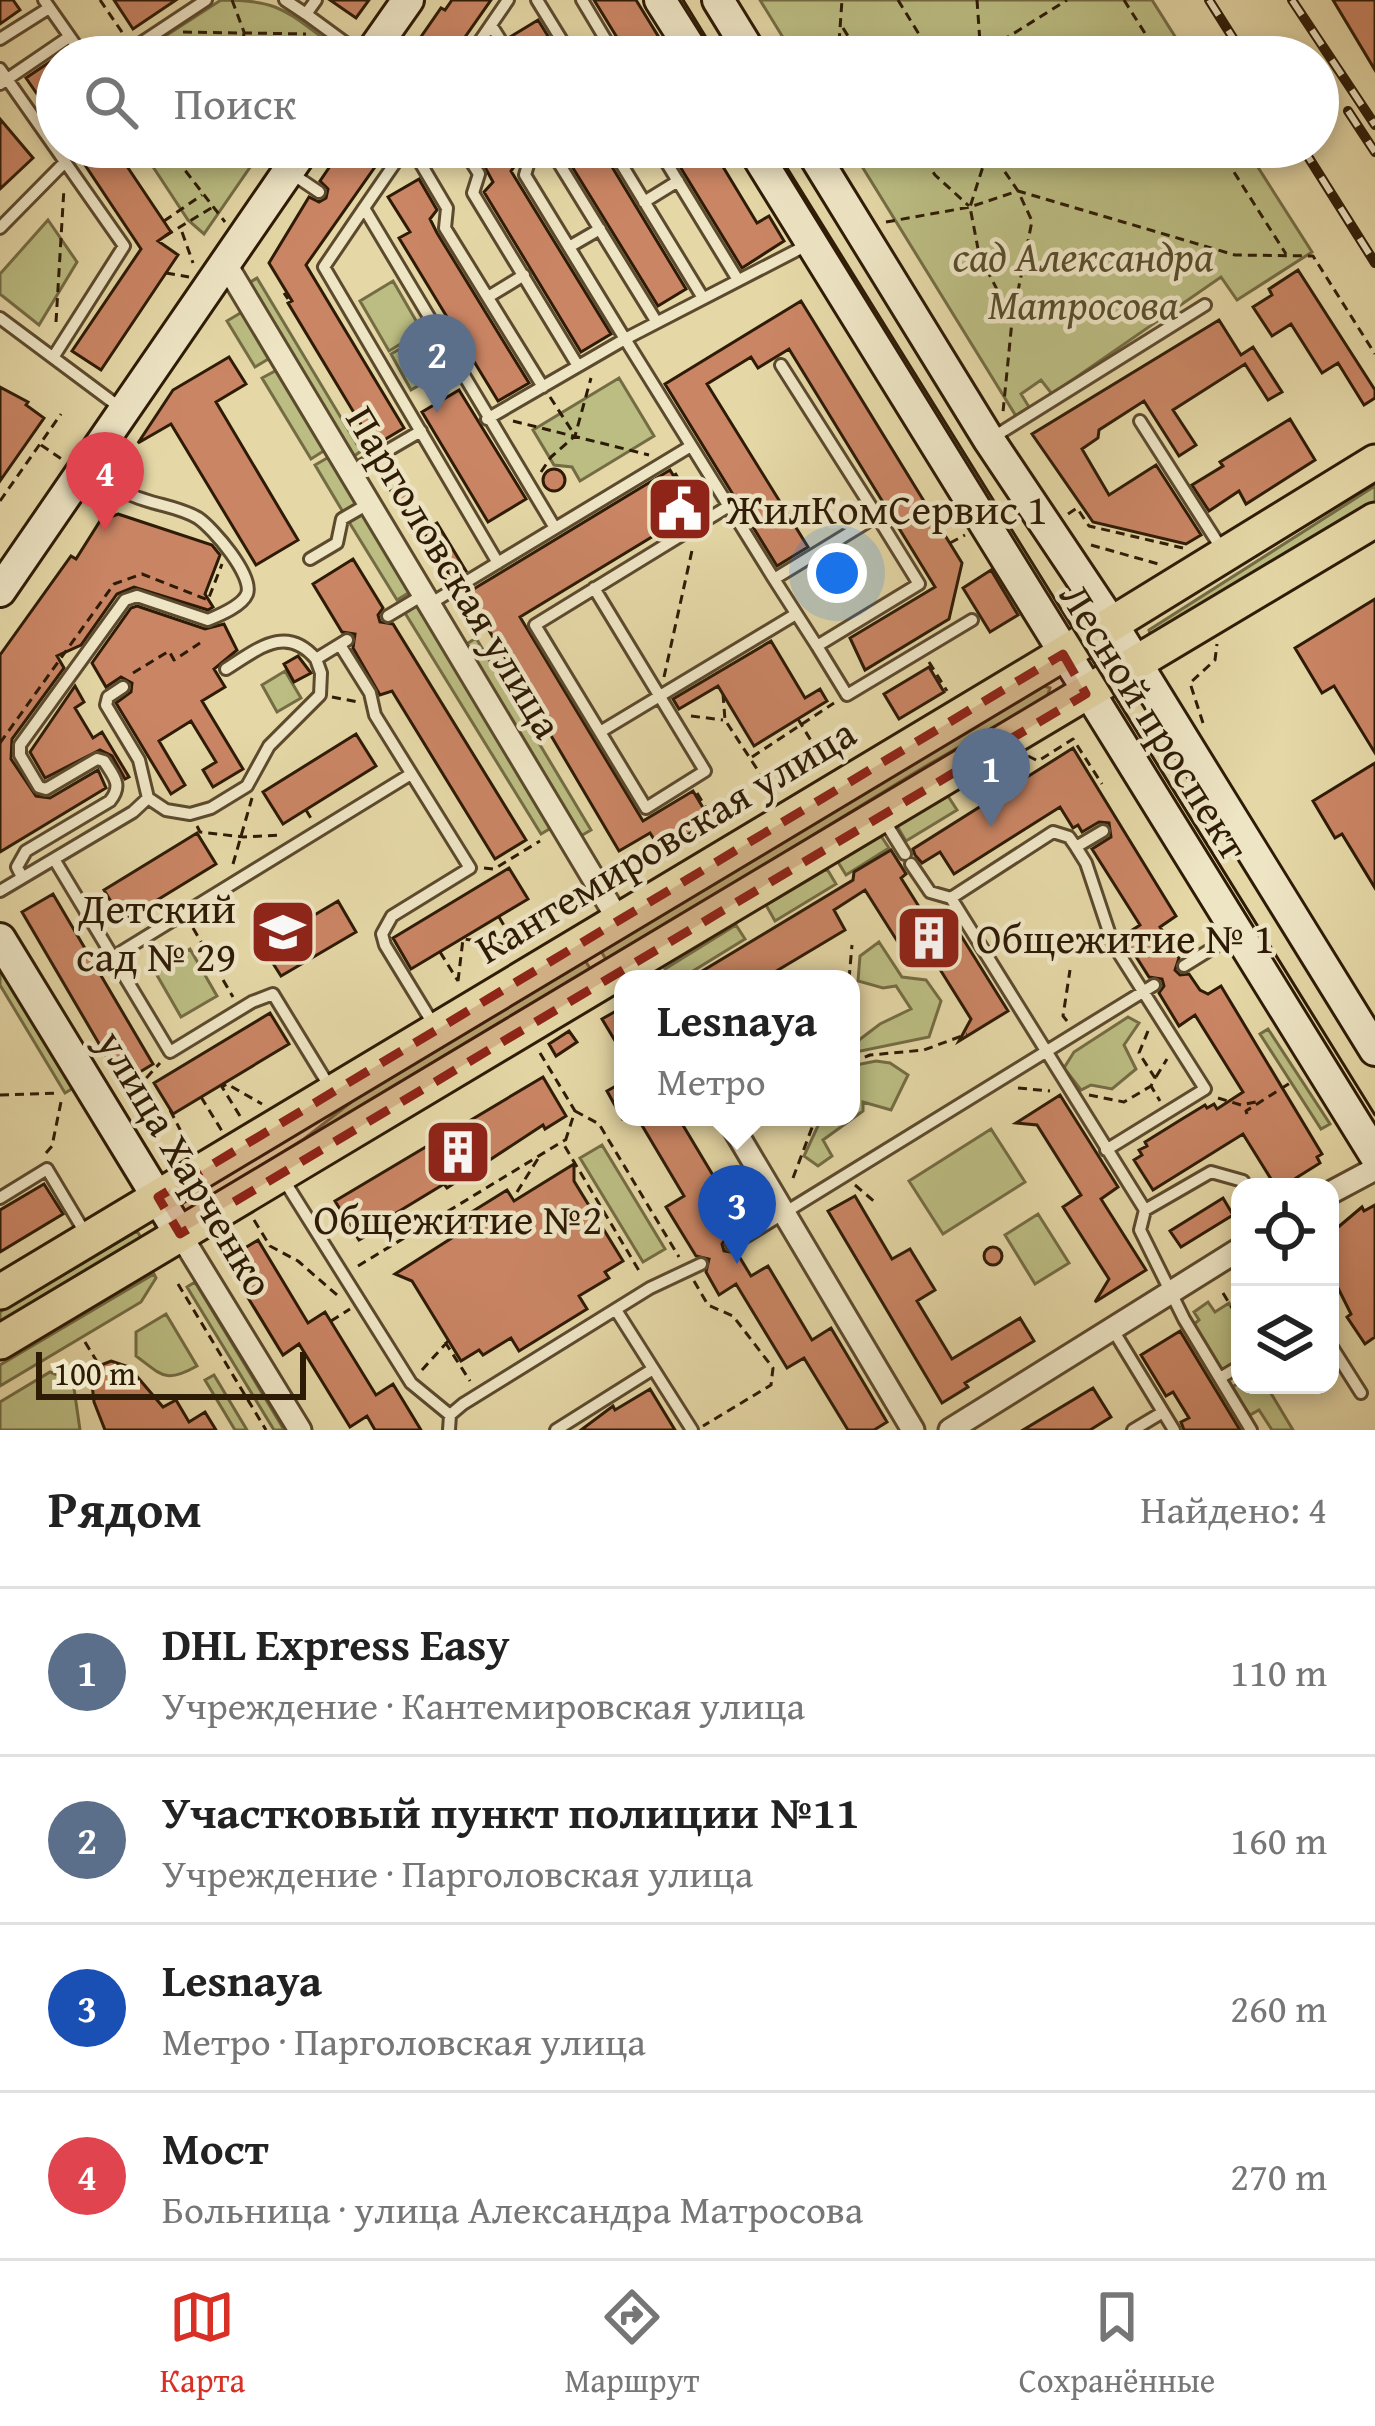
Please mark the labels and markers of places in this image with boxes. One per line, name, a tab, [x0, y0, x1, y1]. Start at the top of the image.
pin: 2	[398, 314, 476, 413]
pin: 4	[66, 432, 144, 531]
public building icon: ЖилКомСервис 1	[645, 474, 715, 544]
place label: ЖилКомСервис 1	[725, 478, 1047, 539]
pin: 1	[952, 728, 1030, 827]
place label: Детский сад № 29	[76, 877, 236, 986]
school or university icon: Детский сад № 29	[248, 897, 318, 967]
building icon: Общежитие № 1	[894, 903, 964, 973]
place label: Общежитие № 1	[976, 907, 1274, 968]
building icon: Общежитие №2	[423, 1117, 493, 1187]
pin: 3	[698, 1165, 776, 1264]
place label: Общежитие №2	[314, 1188, 602, 1249]

